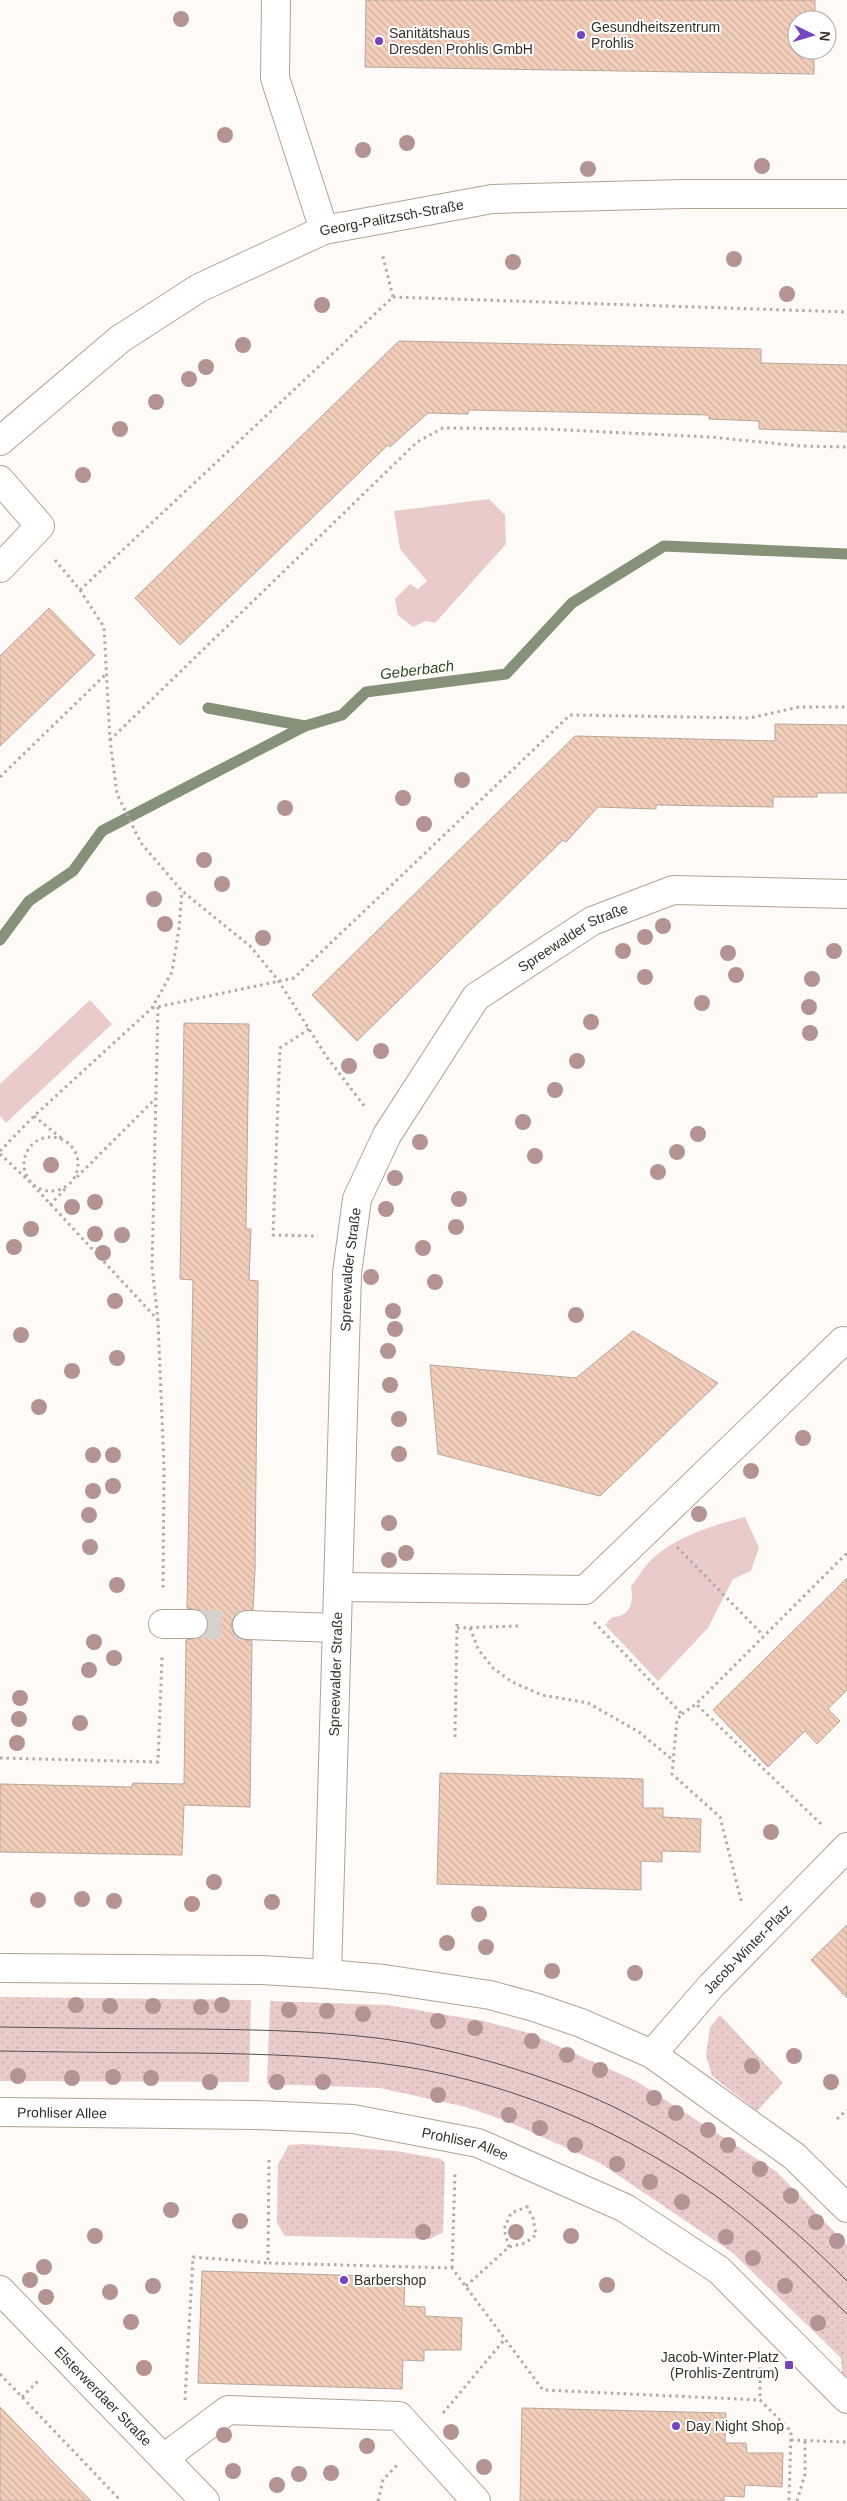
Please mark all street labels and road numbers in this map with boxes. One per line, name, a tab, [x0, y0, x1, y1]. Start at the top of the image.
street label: Georg-Palitzsch-Straße	[318, 196, 465, 239]
street label: Spreewalder Straße	[515, 900, 630, 975]
street label: Spreewalder Straße	[337, 1206, 364, 1332]
street label: Spreewalder Straße	[326, 1611, 345, 1737]
street label: Jacob-Winter-Platz	[700, 1901, 794, 1997]
street label: Prohliser Allee	[17, 2104, 107, 2121]
street label: Prohliser Allee	[420, 2124, 511, 2164]
street label: Elsterwerdaer Straße	[51, 2343, 155, 2449]

